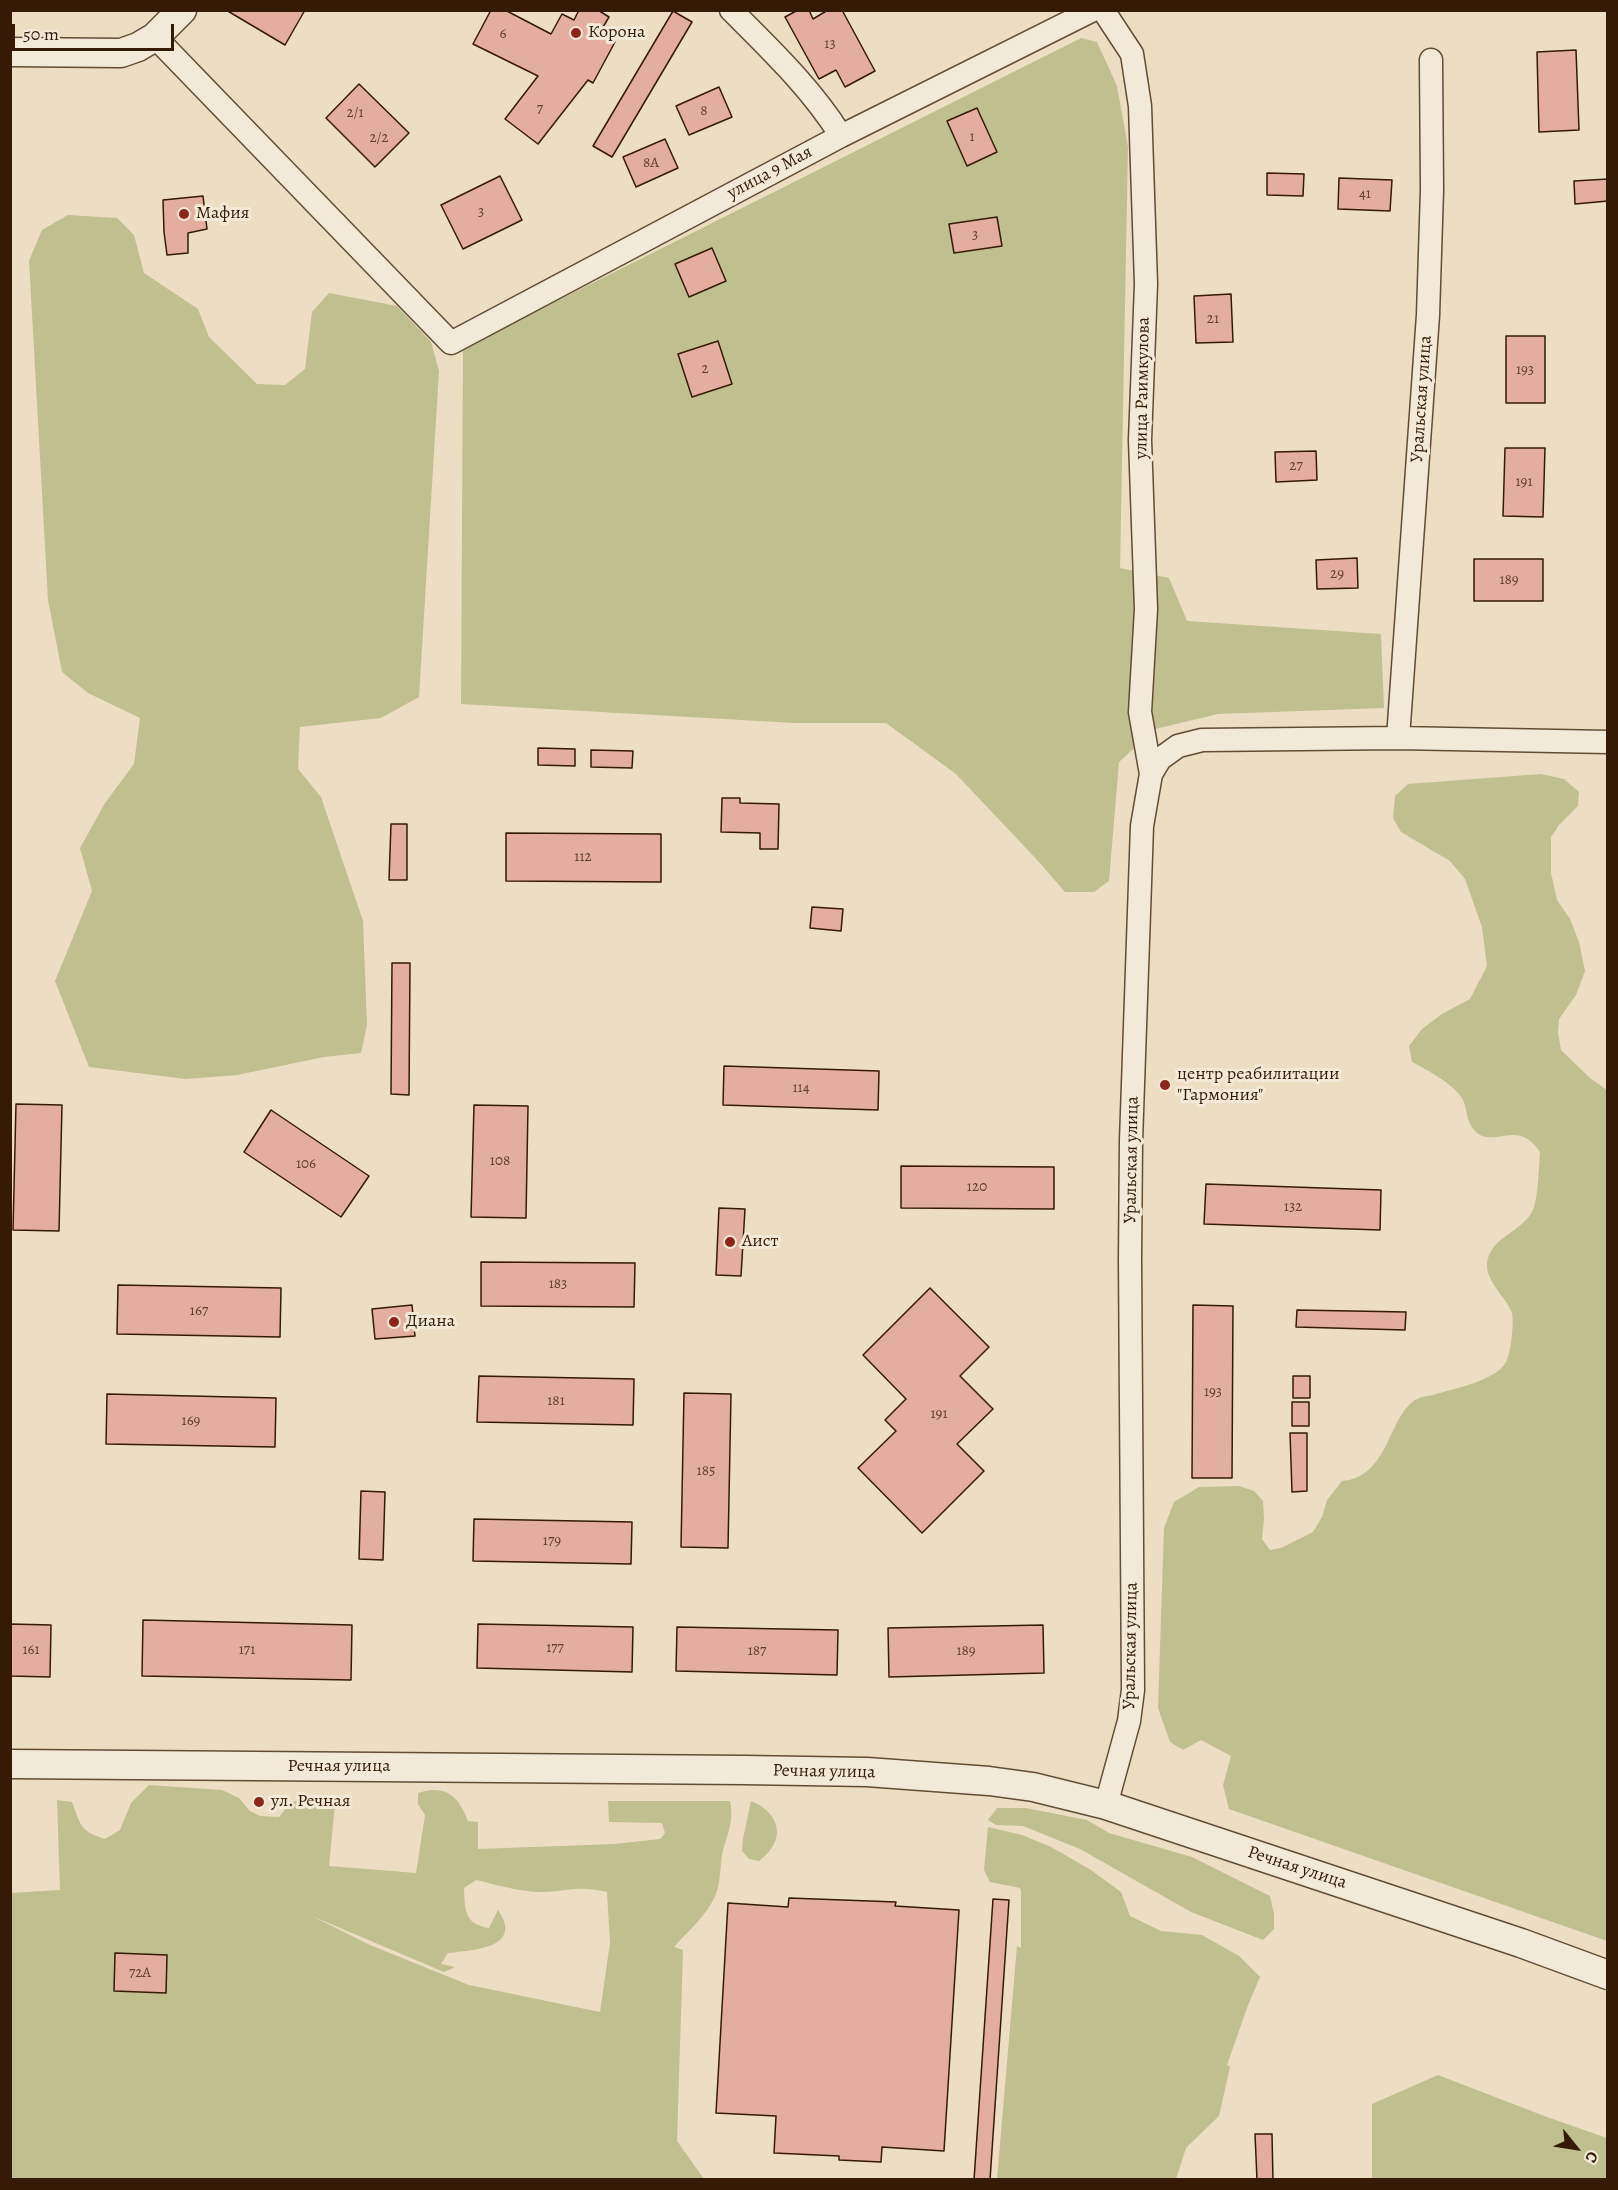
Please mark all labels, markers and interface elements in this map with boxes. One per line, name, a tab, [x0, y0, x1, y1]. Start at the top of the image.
scale bar	[15, 12, 177, 50]
text: 50 m	[23, 22, 59, 46]
place label: Корона	[588, 22, 645, 44]
house number: 6	[500, 25, 506, 43]
marker: Корона	[569, 26, 583, 40]
house number: 13	[824, 35, 836, 53]
house number: 7	[537, 100, 543, 118]
house number: 8	[700, 102, 708, 120]
house number: 2/1	[346, 104, 364, 122]
house number: 1	[969, 128, 975, 146]
house number: 2/2	[369, 129, 389, 147]
street label: улица 9 Мая	[724, 142, 816, 204]
house number: 8А	[643, 154, 659, 172]
house number: 41	[1359, 185, 1371, 203]
place label: Мафия	[196, 203, 250, 225]
house number: 3	[478, 203, 484, 221]
marker: Мафия	[177, 207, 191, 221]
house number: 3	[972, 226, 978, 244]
house number: 21	[1207, 310, 1219, 328]
street label: улица Раимкулова	[1131, 317, 1155, 459]
street label: Уральская улица	[1407, 335, 1437, 463]
house number: 2	[701, 360, 709, 378]
house number: 193	[1516, 361, 1534, 379]
house number: 27	[1289, 457, 1303, 475]
house number: 191	[1515, 473, 1533, 491]
house number: 29	[1330, 565, 1344, 583]
house number: 189	[1499, 571, 1519, 589]
house number: 112	[574, 848, 592, 866]
place label: центр реабилитации "Гармония"	[1177, 1064, 1340, 1106]
marker: центр реабилитации "Гармония"	[1158, 1078, 1172, 1092]
house number: 114	[792, 1079, 810, 1097]
street label: Уральская улица	[1120, 1096, 1144, 1224]
house number: 108	[490, 1152, 510, 1170]
house number: 106	[296, 1155, 316, 1173]
house number: 120	[967, 1178, 987, 1196]
house number: 132	[1284, 1198, 1302, 1216]
place label: Аист	[742, 1231, 778, 1253]
marker: Аист	[723, 1235, 737, 1249]
house number: 183	[549, 1275, 567, 1293]
house number: 167	[190, 1302, 208, 1320]
place label: Диана	[406, 1311, 455, 1333]
marker: Диана	[387, 1315, 401, 1329]
house number: 193	[1204, 1383, 1222, 1401]
house number: 181	[547, 1392, 565, 1410]
house number: 191	[930, 1405, 948, 1423]
house number: 169	[182, 1412, 200, 1430]
house number: 185	[697, 1462, 715, 1480]
house number: 179	[543, 1532, 561, 1550]
street label: Уральская улица	[1119, 1582, 1143, 1710]
house number: 177	[546, 1639, 564, 1657]
house number: 161	[22, 1641, 40, 1659]
house number: 171	[239, 1641, 255, 1659]
house number: 187	[748, 1642, 766, 1660]
house number: 189	[956, 1642, 976, 1660]
street label: Речная улица	[288, 1756, 390, 1778]
street label: Речная улица	[772, 1760, 876, 1784]
place label: ул. Речная	[271, 1791, 351, 1813]
marker: ул. Речная	[252, 1795, 266, 1809]
street label: Речная улица	[1245, 1842, 1349, 1894]
house number: 72А	[129, 1964, 151, 1982]
north arrow	[1546, 2118, 1606, 2178]
text: С	[1580, 2147, 1604, 2167]

